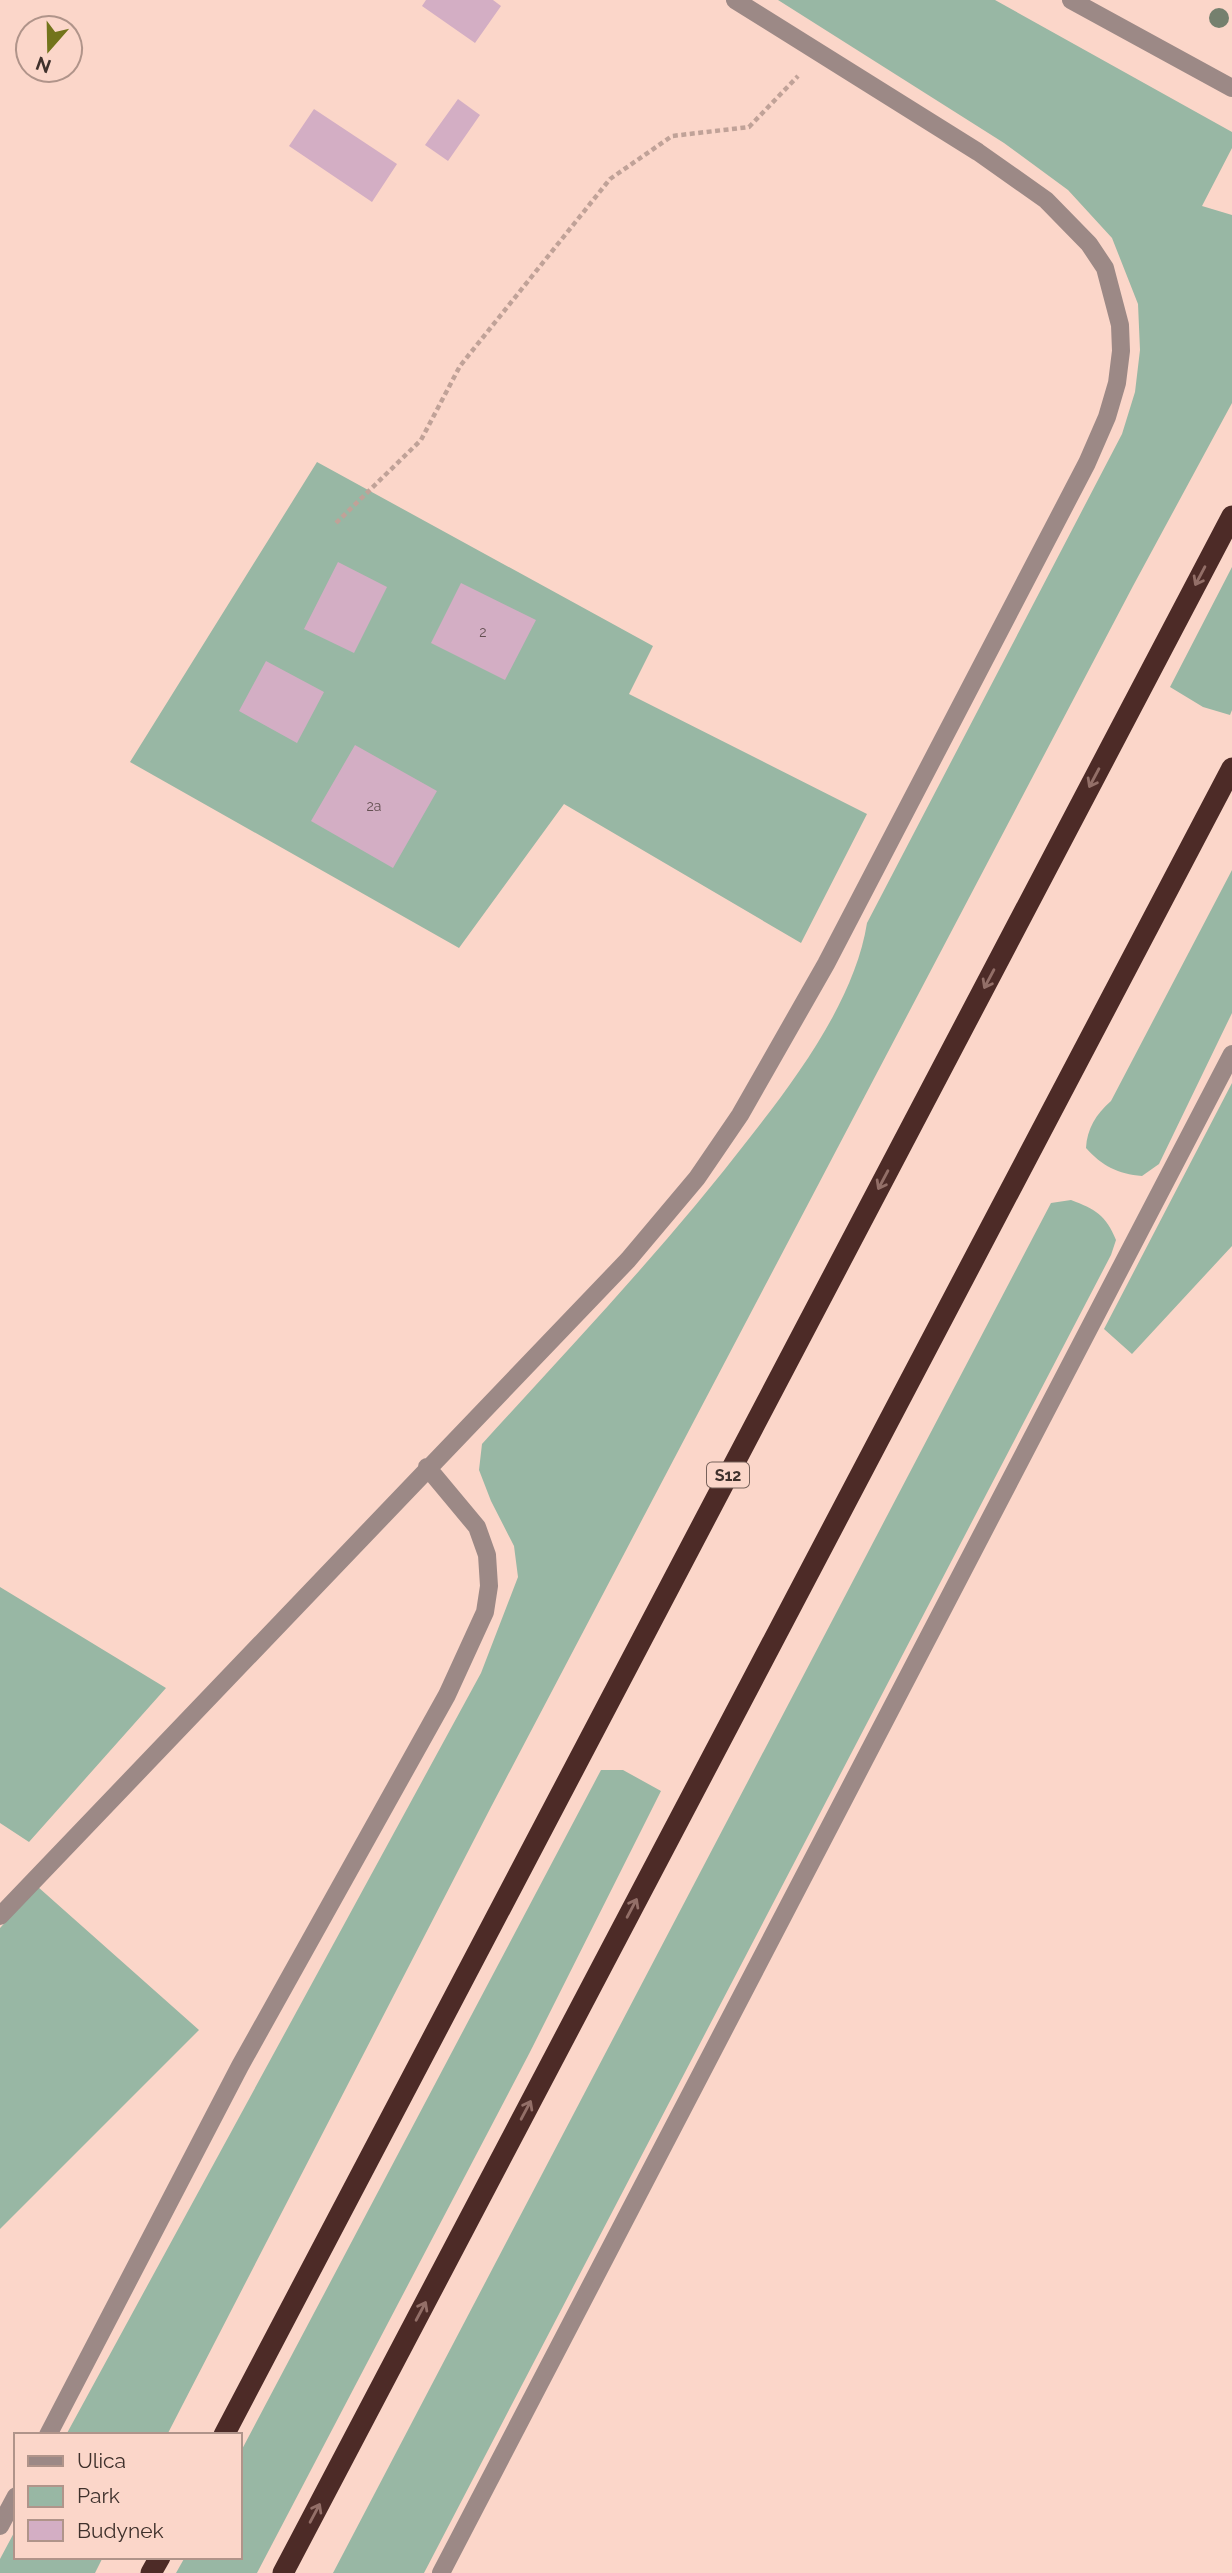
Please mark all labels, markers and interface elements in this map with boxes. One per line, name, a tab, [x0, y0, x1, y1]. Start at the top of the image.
north arrow	[14, 14, 84, 84]
text: N	[33, 52, 54, 78]
one-way arrow	[1193, 565, 1207, 586]
house number: 2	[479, 624, 487, 640]
one-way arrow	[1087, 767, 1101, 787]
house number: 2a	[367, 798, 381, 814]
one-way arrow	[981, 968, 995, 989]
one-way arrow	[876, 1169, 889, 1190]
road number: S12	[707, 1462, 749, 1488]
one-way arrow	[626, 1899, 640, 1919]
one-way arrow	[520, 2100, 534, 2121]
one-way arrow	[414, 2301, 428, 2322]
legend	[14, 2433, 242, 2559]
text: Ulica	[77, 2448, 126, 2473]
text: Park	[77, 2483, 120, 2508]
one-way arrow	[308, 2503, 322, 2523]
text: Budynek	[77, 2518, 164, 2543]

